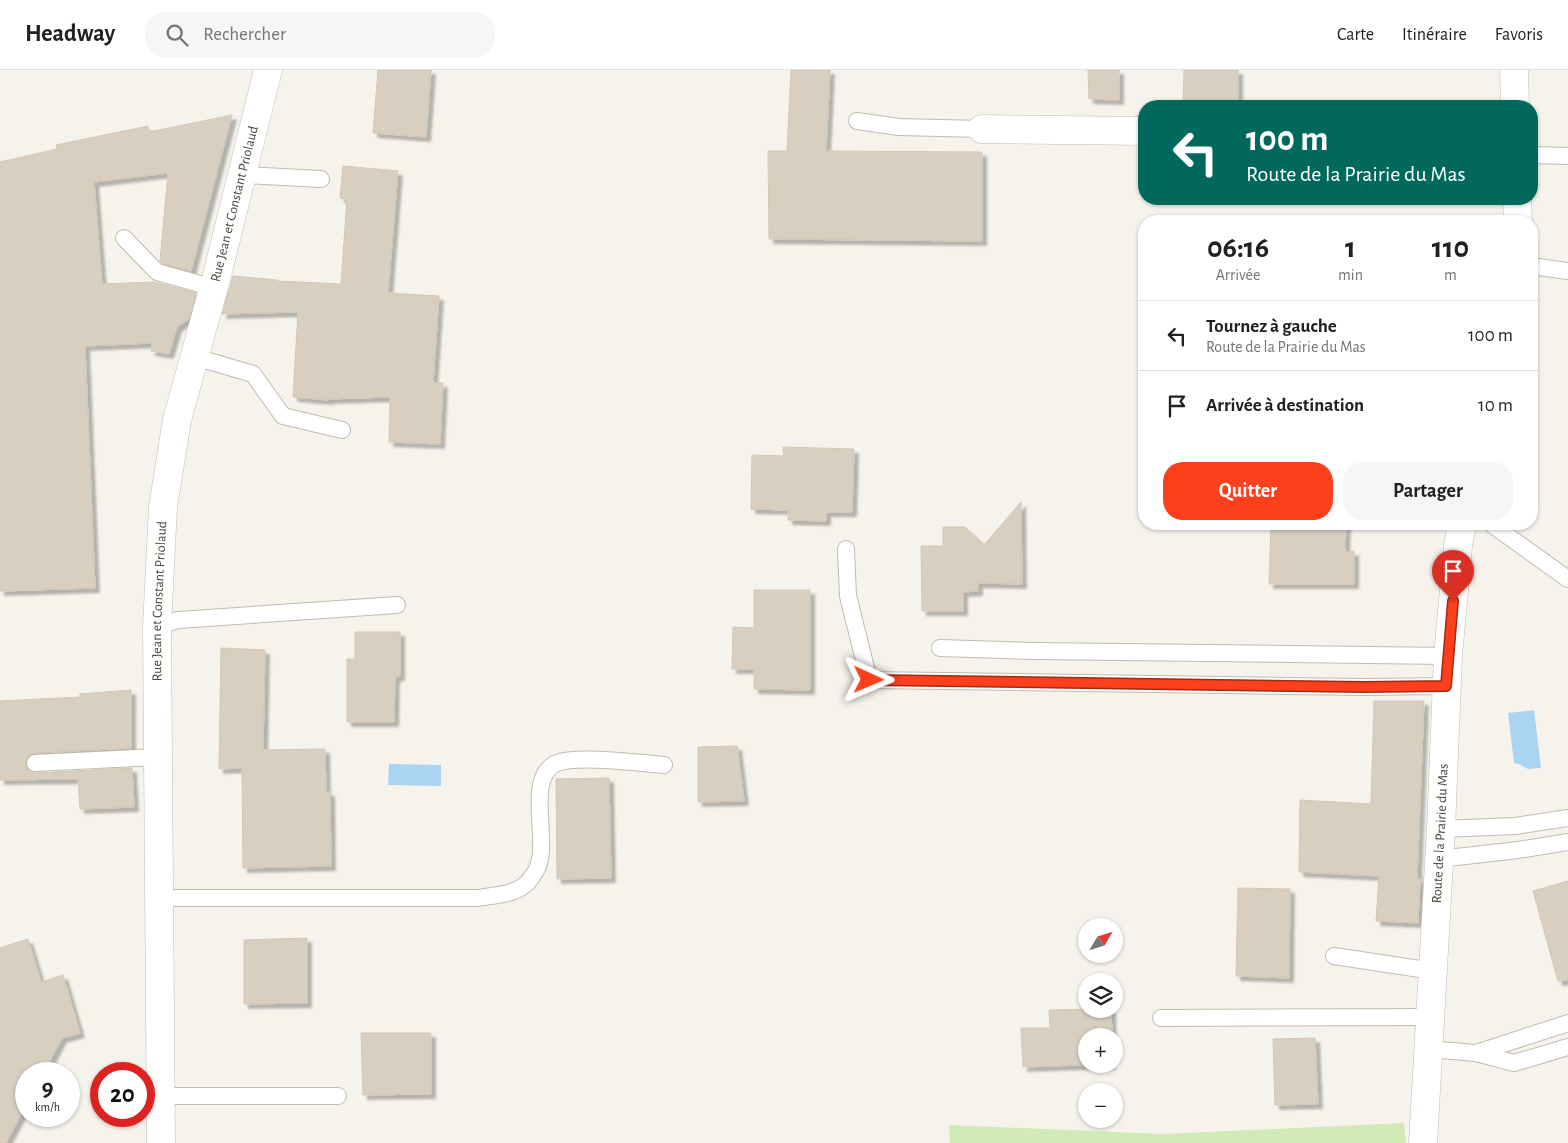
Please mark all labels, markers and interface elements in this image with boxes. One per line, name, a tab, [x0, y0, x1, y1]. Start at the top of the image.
search box	[145, 12, 495, 57]
icon: search	[163, 21, 191, 49]
text: Headway	[25, 22, 115, 46]
text: Rechercher	[203, 25, 286, 44]
text: Carte	[1337, 26, 1374, 44]
text: Itinéraire	[1402, 26, 1467, 44]
text: Favoris	[1495, 26, 1543, 44]
icon: left	[1163, 120, 1228, 185]
text: 100 m	[1246, 122, 1329, 157]
street label: Rue Jean et Constant Priolaud	[209, 124, 261, 283]
text: Route de la Prairie du Mas	[1246, 163, 1466, 185]
text: 06:16	[1207, 233, 1269, 263]
text: 1	[1345, 233, 1356, 263]
text: 110	[1432, 233, 1469, 263]
text: Arrivée	[1216, 267, 1260, 283]
text: min	[1338, 267, 1363, 283]
text: m	[1444, 267, 1457, 283]
text: Tournez à gauche	[1206, 317, 1337, 336]
icon: left	[1163, 322, 1191, 350]
text: 100 m	[1468, 326, 1513, 345]
text: Route de la Prairie du Mas	[1206, 339, 1366, 355]
icon: arrive	[1163, 392, 1191, 420]
text: Arrivée à destination	[1206, 396, 1364, 415]
text: 10 m	[1478, 396, 1513, 415]
button: Quitter	[1163, 462, 1333, 520]
button: Partager	[1343, 462, 1513, 520]
street label: Rue Jean et Constant Priolaud	[150, 521, 169, 681]
pin	[1432, 550, 1474, 601]
icon: arrive	[1439, 557, 1467, 585]
position arrow	[842, 653, 894, 705]
street label: Route de la Prairie du Mas	[1430, 763, 1451, 904]
north arrow	[1078, 918, 1122, 962]
map controls	[1078, 918, 1123, 1128]
button: layers	[1078, 973, 1123, 1018]
button: +	[1078, 1028, 1123, 1073]
speed limit sign: 20	[90, 1062, 155, 1127]
text: 9	[41, 1076, 54, 1101]
button: −	[1078, 1083, 1123, 1128]
text: km/h	[35, 1101, 60, 1113]

